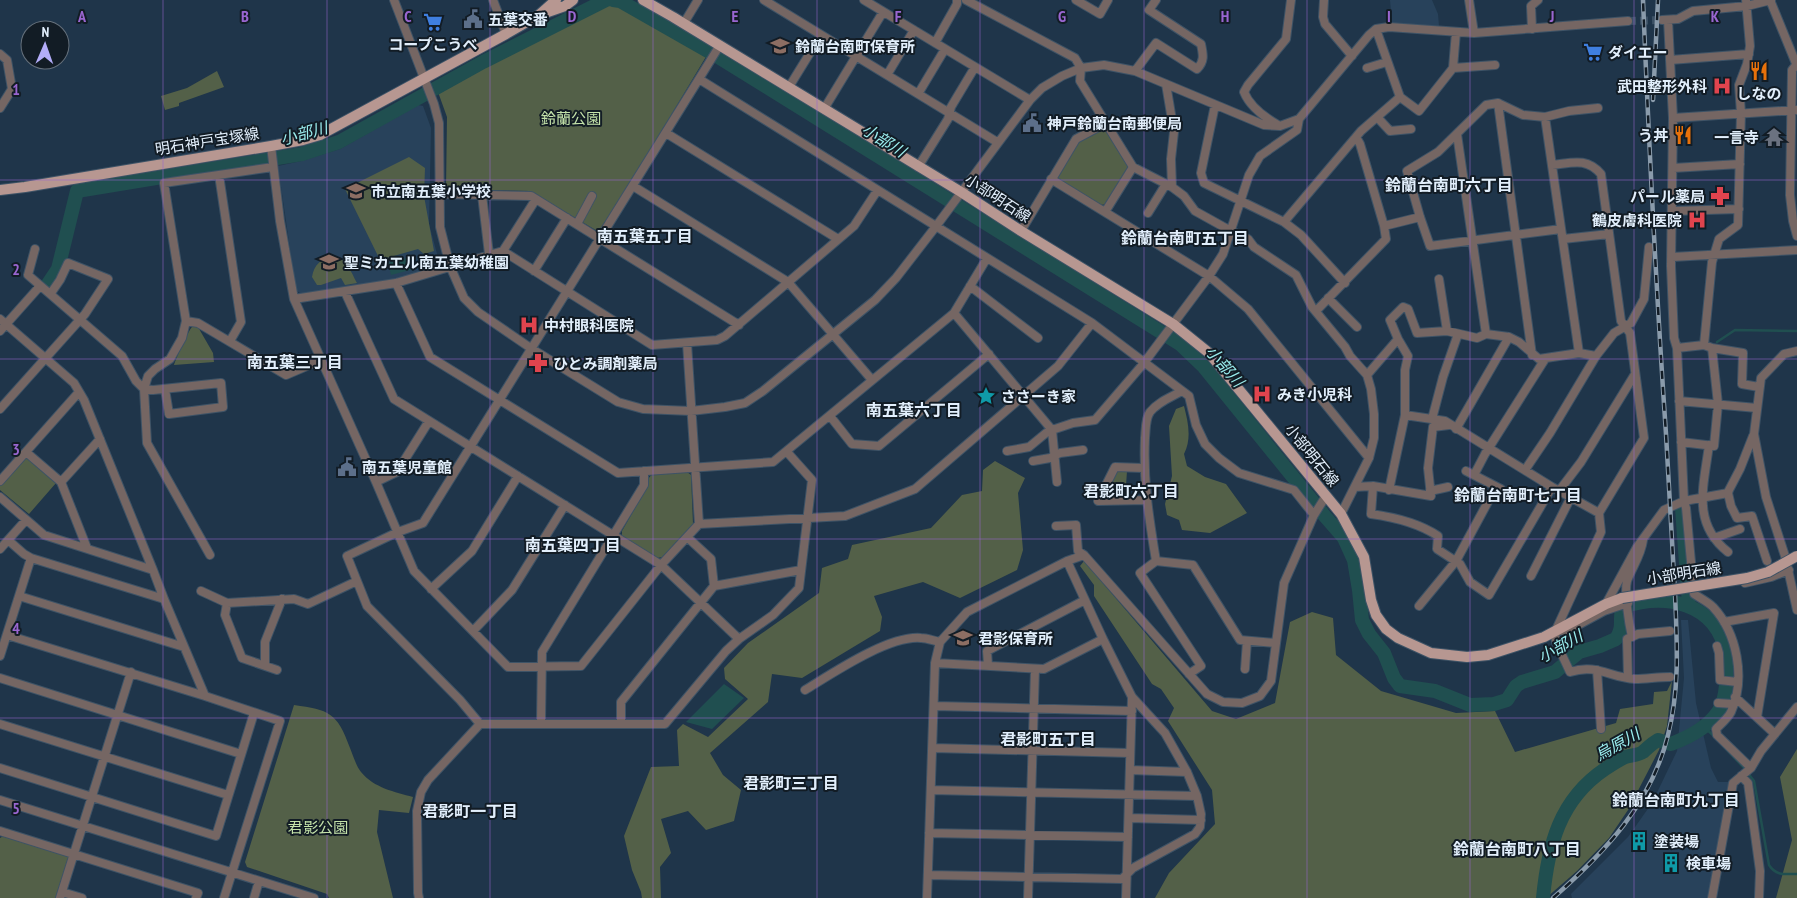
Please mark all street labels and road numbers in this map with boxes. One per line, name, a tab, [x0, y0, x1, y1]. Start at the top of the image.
street label: 明石神戸宝塚線	[154, 123, 260, 159]
street label: 小部明石線	[961, 170, 1035, 226]
street label: 小部明石線	[1281, 420, 1343, 490]
street label: 小部明石線	[1645, 558, 1723, 588]

